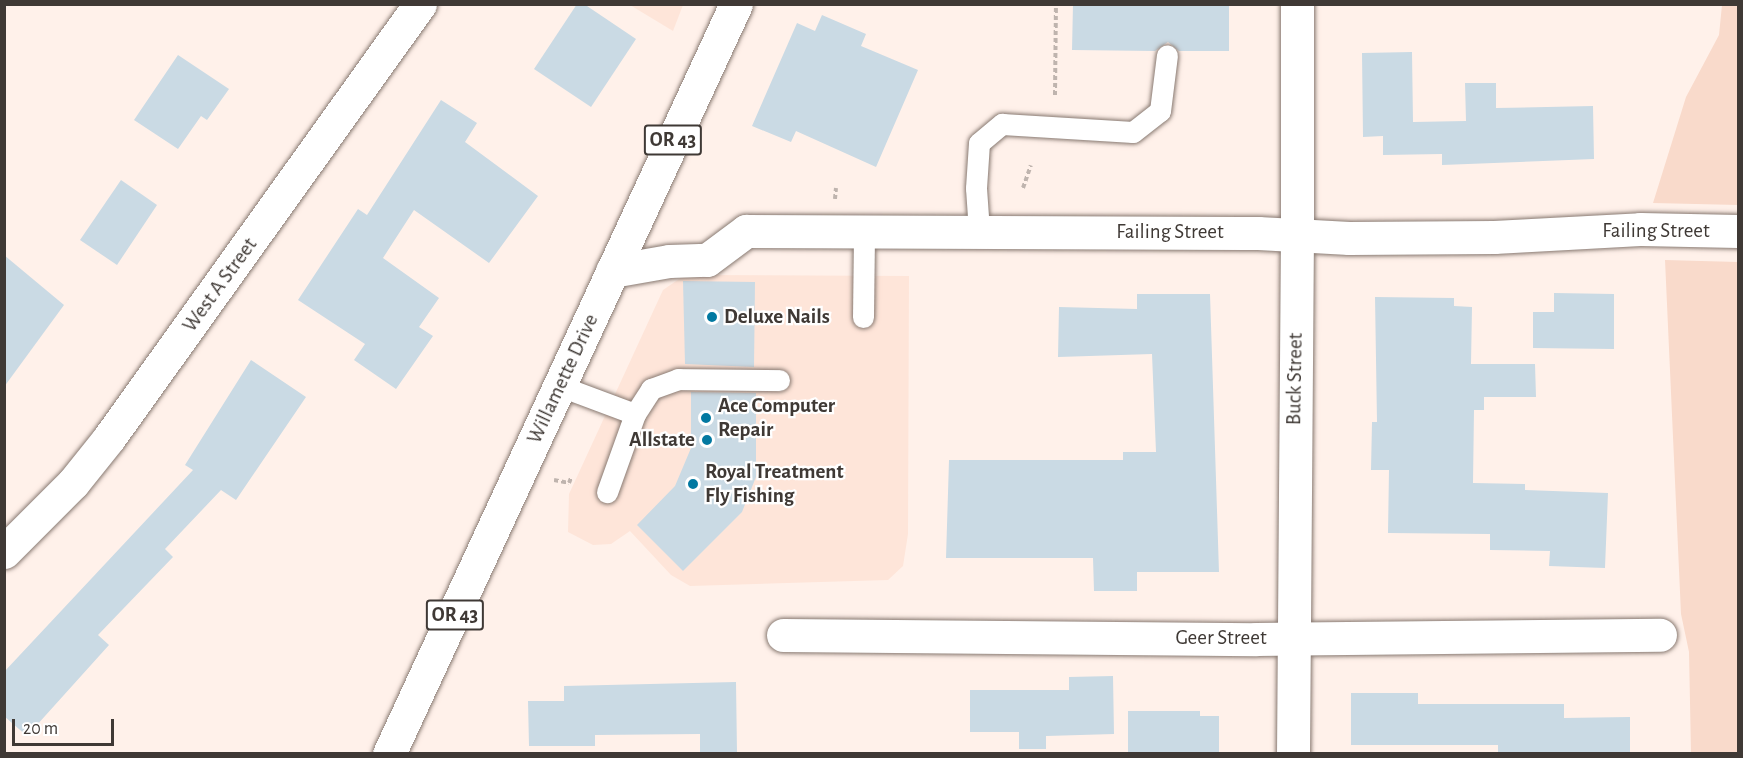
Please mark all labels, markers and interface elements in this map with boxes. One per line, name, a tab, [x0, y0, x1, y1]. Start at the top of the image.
road number: OR 43	[643, 123, 703, 157]
street label: Failing Street	[1602, 218, 1710, 244]
street label: Failing Street	[1116, 219, 1224, 245]
street label: West A Street	[177, 233, 263, 337]
place label: Deluxe Nails	[724, 304, 830, 330]
street label: Willamette Drive	[522, 310, 604, 448]
marker: Deluxe Nails	[705, 310, 719, 324]
street label: Buck Street	[1282, 333, 1308, 425]
place label: Ace Computer Repair	[718, 393, 835, 443]
marker: Ace Computer Repair	[699, 411, 713, 425]
place label: Allstate	[629, 427, 695, 453]
marker: Allstate	[700, 433, 714, 447]
place label: Royal Treatment Fly Fishing	[705, 459, 844, 509]
marker: Royal Treatment Fly Fishing	[686, 477, 700, 491]
road number: OR 43	[425, 598, 485, 632]
street label: Geer Street	[1175, 625, 1267, 651]
scale bar	[15, 707, 117, 745]
text: 20 m	[23, 720, 58, 738]

